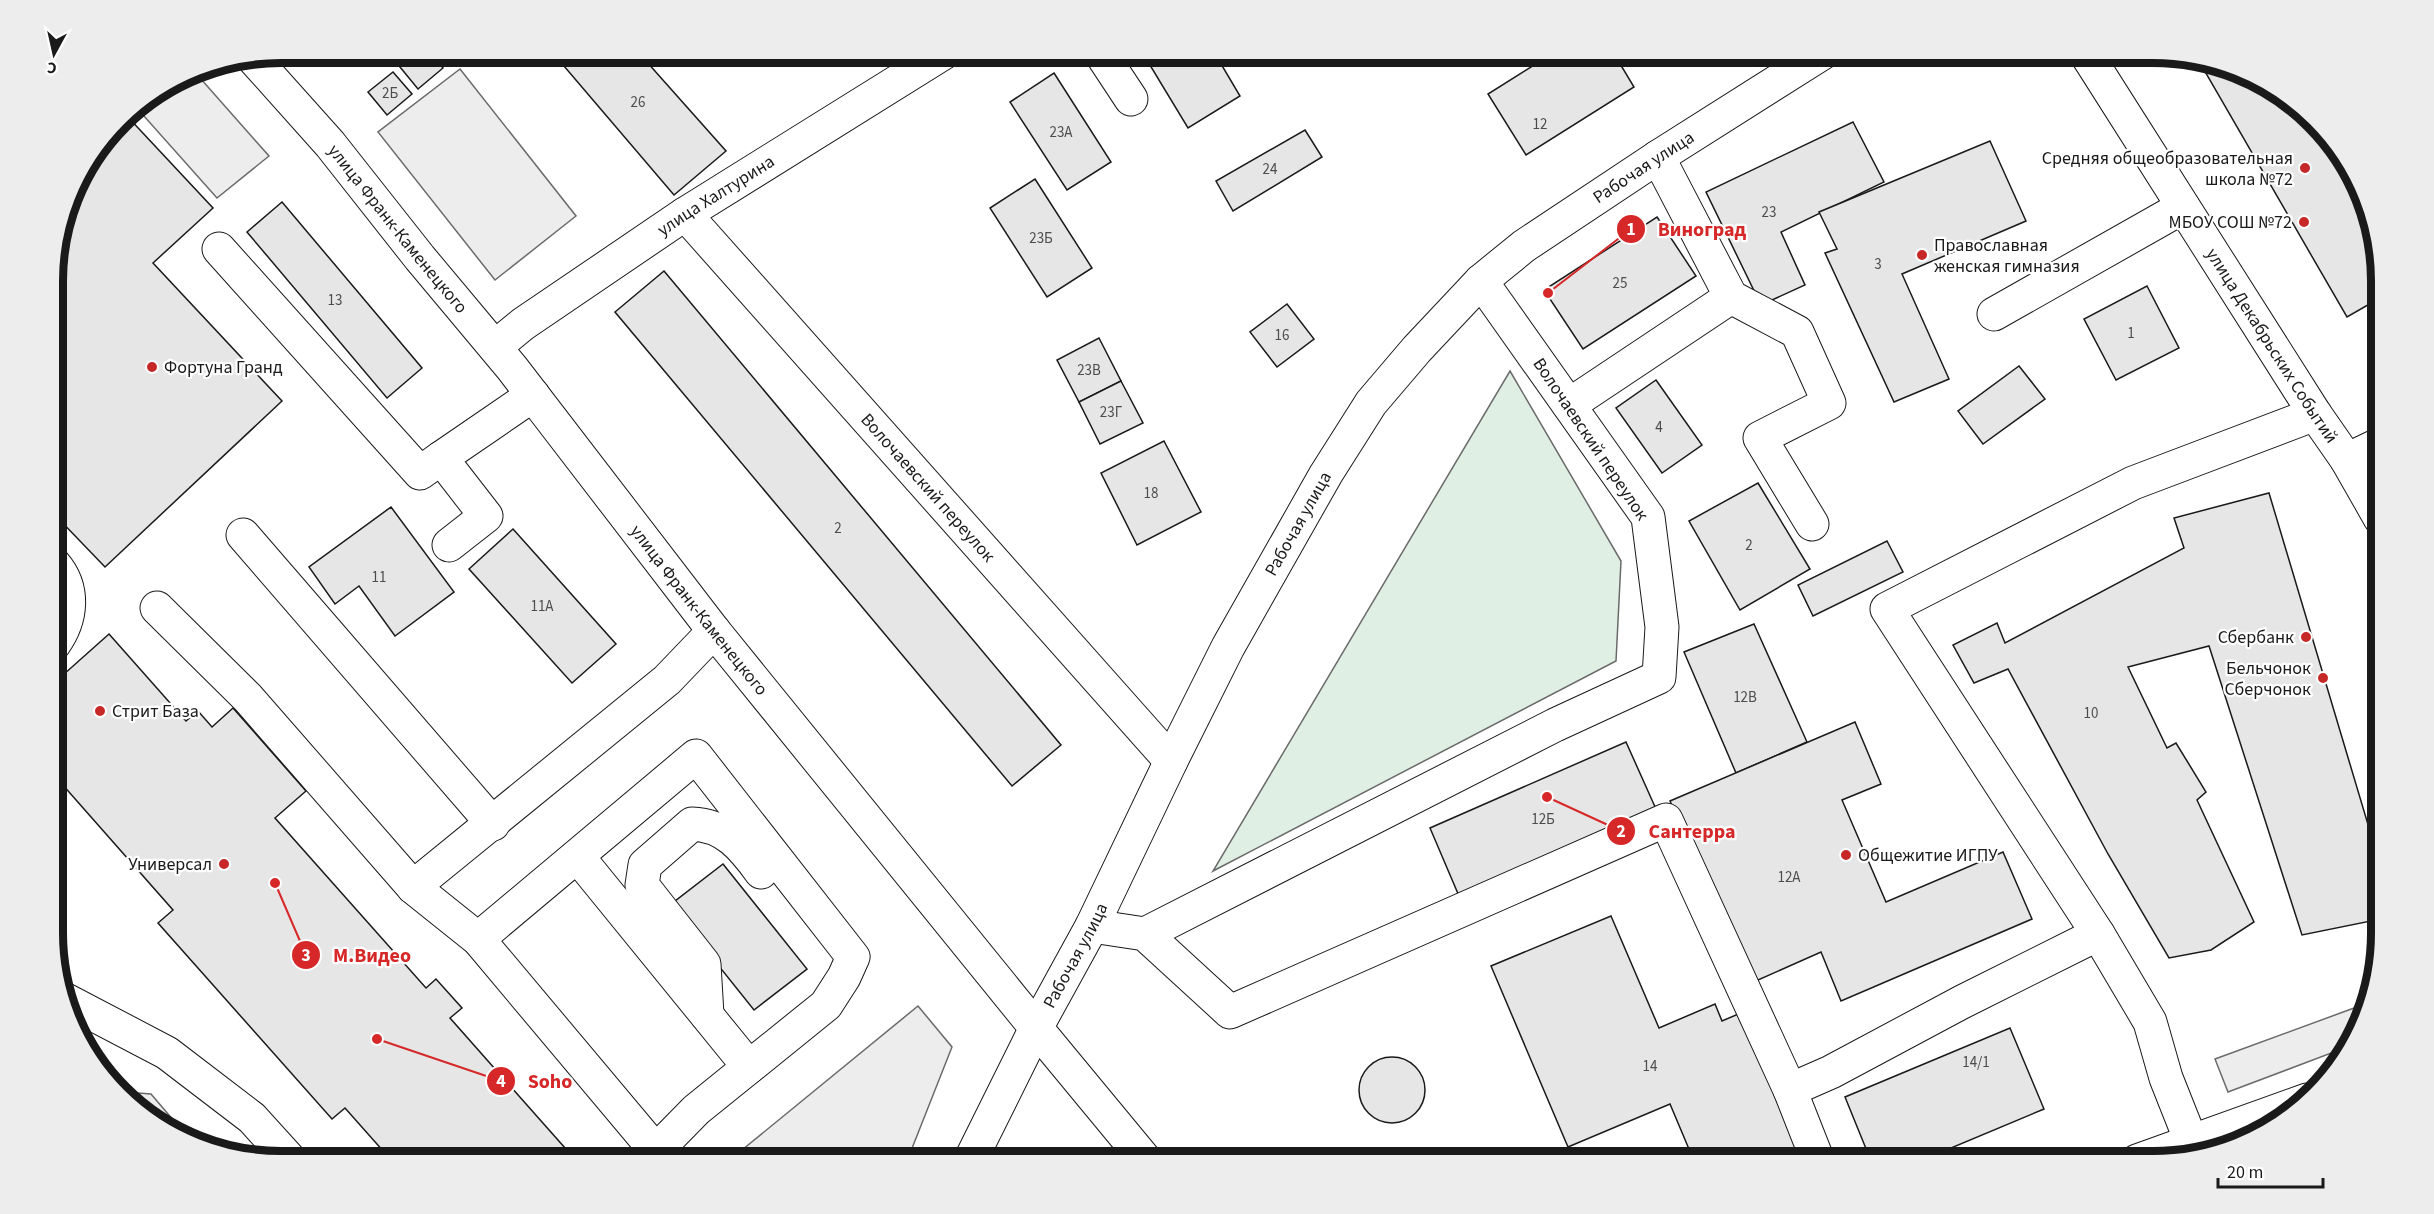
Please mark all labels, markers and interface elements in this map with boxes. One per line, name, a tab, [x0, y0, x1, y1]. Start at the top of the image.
north arrow	[24, 24, 84, 84]
text: С	[46, 56, 58, 79]
house number: 2Б	[382, 83, 398, 104]
house number: 26	[631, 92, 645, 113]
house number: 12	[1533, 114, 1547, 135]
house number: 23А	[1049, 122, 1073, 143]
street label: Рабочая улица	[1588, 125, 1699, 210]
street label: улица Франк-Каменецкого	[322, 139, 473, 319]
place label: Средняя общеобразовательная школа №72	[2042, 146, 2293, 192]
street label: улица Халтурина	[652, 149, 780, 242]
house number: 24	[1263, 159, 1278, 180]
marker: Средняя общеобразовательная школа №72	[2298, 161, 2312, 175]
house number: 23	[1762, 202, 1776, 223]
callout: Виноград	[1616, 210, 1758, 248]
place label: МБОУ СОШ №72	[2169, 210, 2292, 235]
marker: МБОУ СОШ №72	[2297, 215, 2311, 229]
text: Виноград	[1658, 216, 1747, 244]
text: 1	[1626, 217, 1636, 242]
house number: 23Б	[1029, 228, 1053, 249]
place label: Православная женская гимназия	[1934, 233, 2080, 279]
street label: улица Декабрьских Событий	[2200, 243, 2344, 448]
marker: Православная женская гимназия	[1915, 248, 1929, 262]
house number: 3	[1874, 254, 1882, 275]
house number: 25	[1613, 273, 1627, 294]
house number: 13	[328, 290, 342, 311]
house number: 1	[2127, 323, 2135, 344]
house number: 16	[1275, 325, 1289, 346]
street label: Волочаевский переулок	[1527, 353, 1655, 526]
place label: Фортуна Гранд	[164, 355, 283, 380]
marker: Фортуна Гранд	[145, 360, 159, 374]
house number: 23В	[1077, 360, 1101, 381]
house number: 23Г	[1100, 402, 1123, 423]
street label: Волочаевский переулок	[855, 408, 1001, 568]
house number: 4	[1655, 417, 1663, 438]
street label: Рабочая улица	[1259, 467, 1338, 581]
house number: 18	[1144, 483, 1158, 504]
house number: 2	[834, 518, 842, 539]
street label: улица Франк-Каменецкого	[624, 520, 774, 701]
house number: 2	[1745, 535, 1753, 556]
house number: 11	[372, 567, 386, 588]
house number: 11А	[530, 596, 554, 617]
place label: Сбербанк	[2218, 625, 2294, 650]
marker: Сбербанк	[2299, 630, 2313, 644]
place label: Бельчонок Сберчонок	[2225, 656, 2311, 702]
marker: Бельчонок Сберчонок	[2316, 671, 2330, 685]
house number: 12В	[1733, 687, 1757, 708]
place label: Стрит База	[112, 699, 199, 724]
house number: 10	[2084, 703, 2098, 724]
marker: Стрит База	[93, 704, 107, 718]
house number: 12Б	[1531, 809, 1555, 830]
callout: Сантерра	[1606, 812, 1747, 850]
text: Сантерра	[1649, 818, 1735, 846]
text: 2	[1616, 819, 1626, 844]
place label: Общежитие ИГПУ	[1858, 843, 1998, 868]
marker: Общежитие ИГПУ	[1839, 848, 1853, 862]
place label: Универсал	[128, 852, 212, 877]
marker: Универсал	[217, 857, 231, 871]
house number: 12А	[1777, 867, 1801, 888]
street label: Рабочая улица	[1037, 899, 1114, 1013]
callout: М.Видео	[291, 936, 423, 974]
text: М.Видео	[333, 942, 411, 970]
text: 3	[301, 943, 311, 968]
house number: 14/1	[1962, 1052, 1990, 1073]
house number: 14	[1643, 1056, 1658, 1077]
callout: Soho	[486, 1062, 584, 1100]
text: Soho	[528, 1068, 572, 1096]
text: 4	[496, 1069, 506, 1094]
scale bar	[2218, 1151, 2323, 1189]
text: 20 m	[2227, 1160, 2263, 1185]

